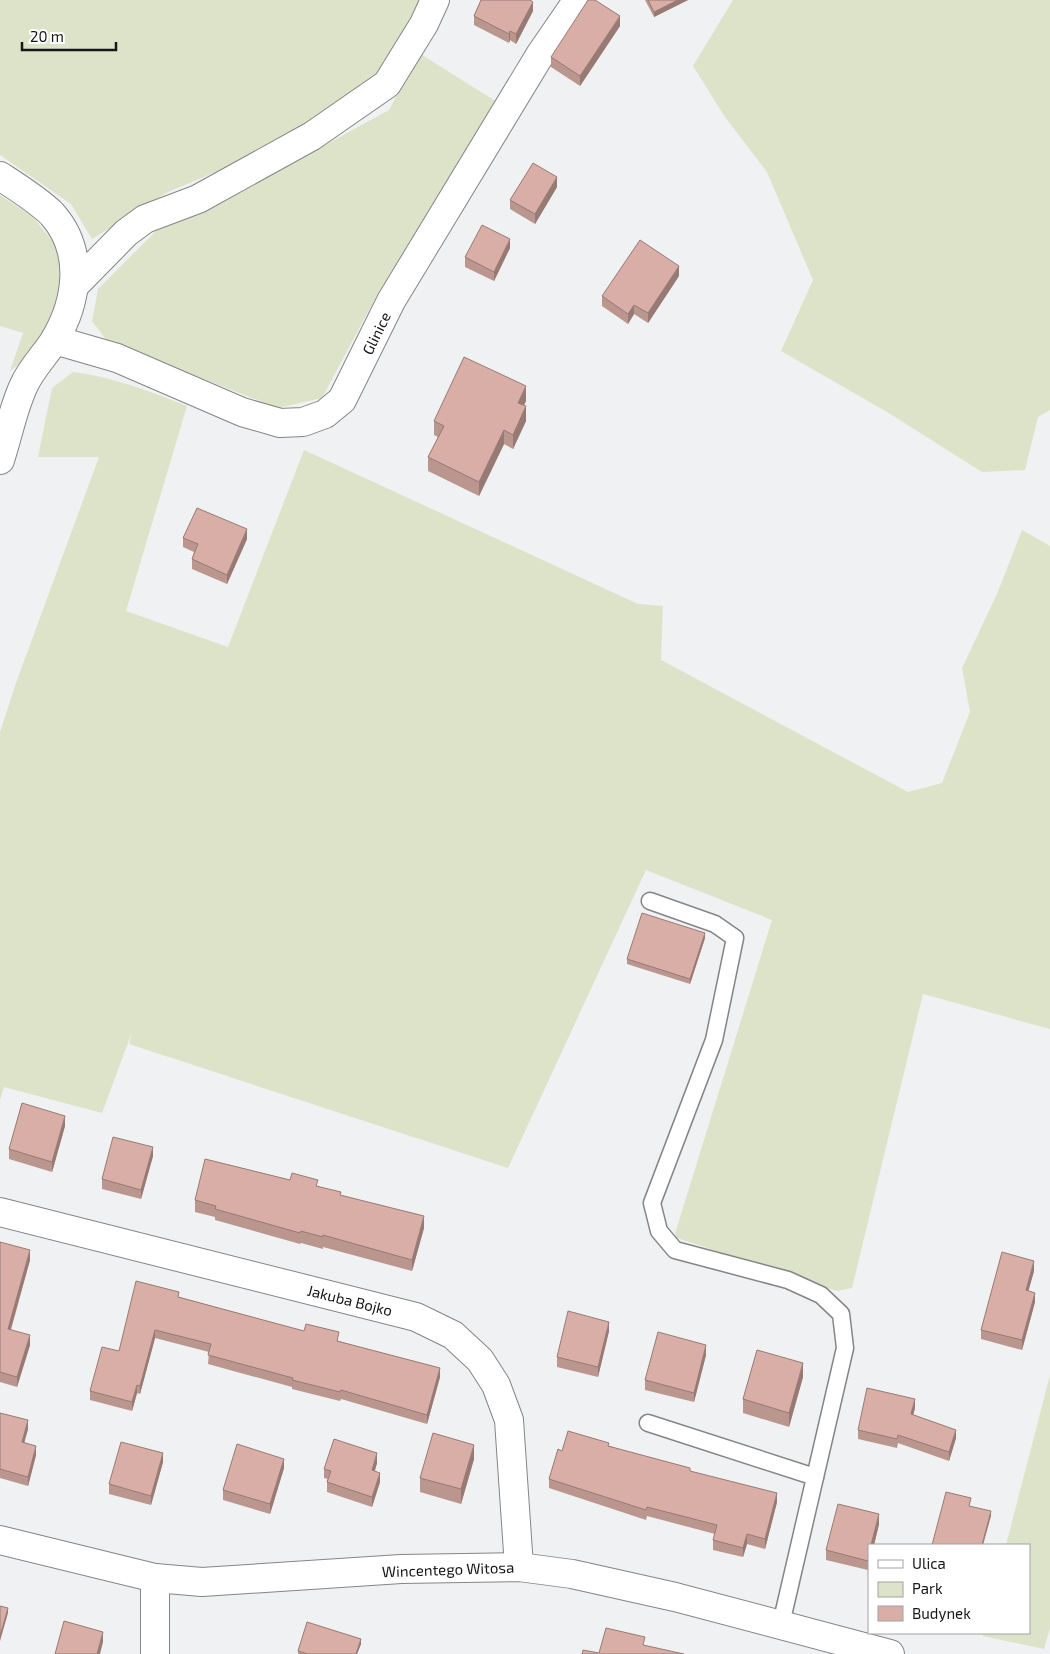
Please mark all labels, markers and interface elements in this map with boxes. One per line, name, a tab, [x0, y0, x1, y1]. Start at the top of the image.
scale bar	[22, 20, 116, 52]
text: 20 m	[30, 27, 64, 45]
street label: Glinice	[358, 309, 394, 357]
street label: Jakuba Bojko	[305, 1281, 394, 1320]
legend	[868, 1544, 1030, 1634]
text: Ulica	[912, 1554, 946, 1572]
street label: Wincentego Witosa	[382, 1558, 514, 1580]
text: Park	[912, 1579, 943, 1597]
text: Budynek	[912, 1604, 971, 1622]

